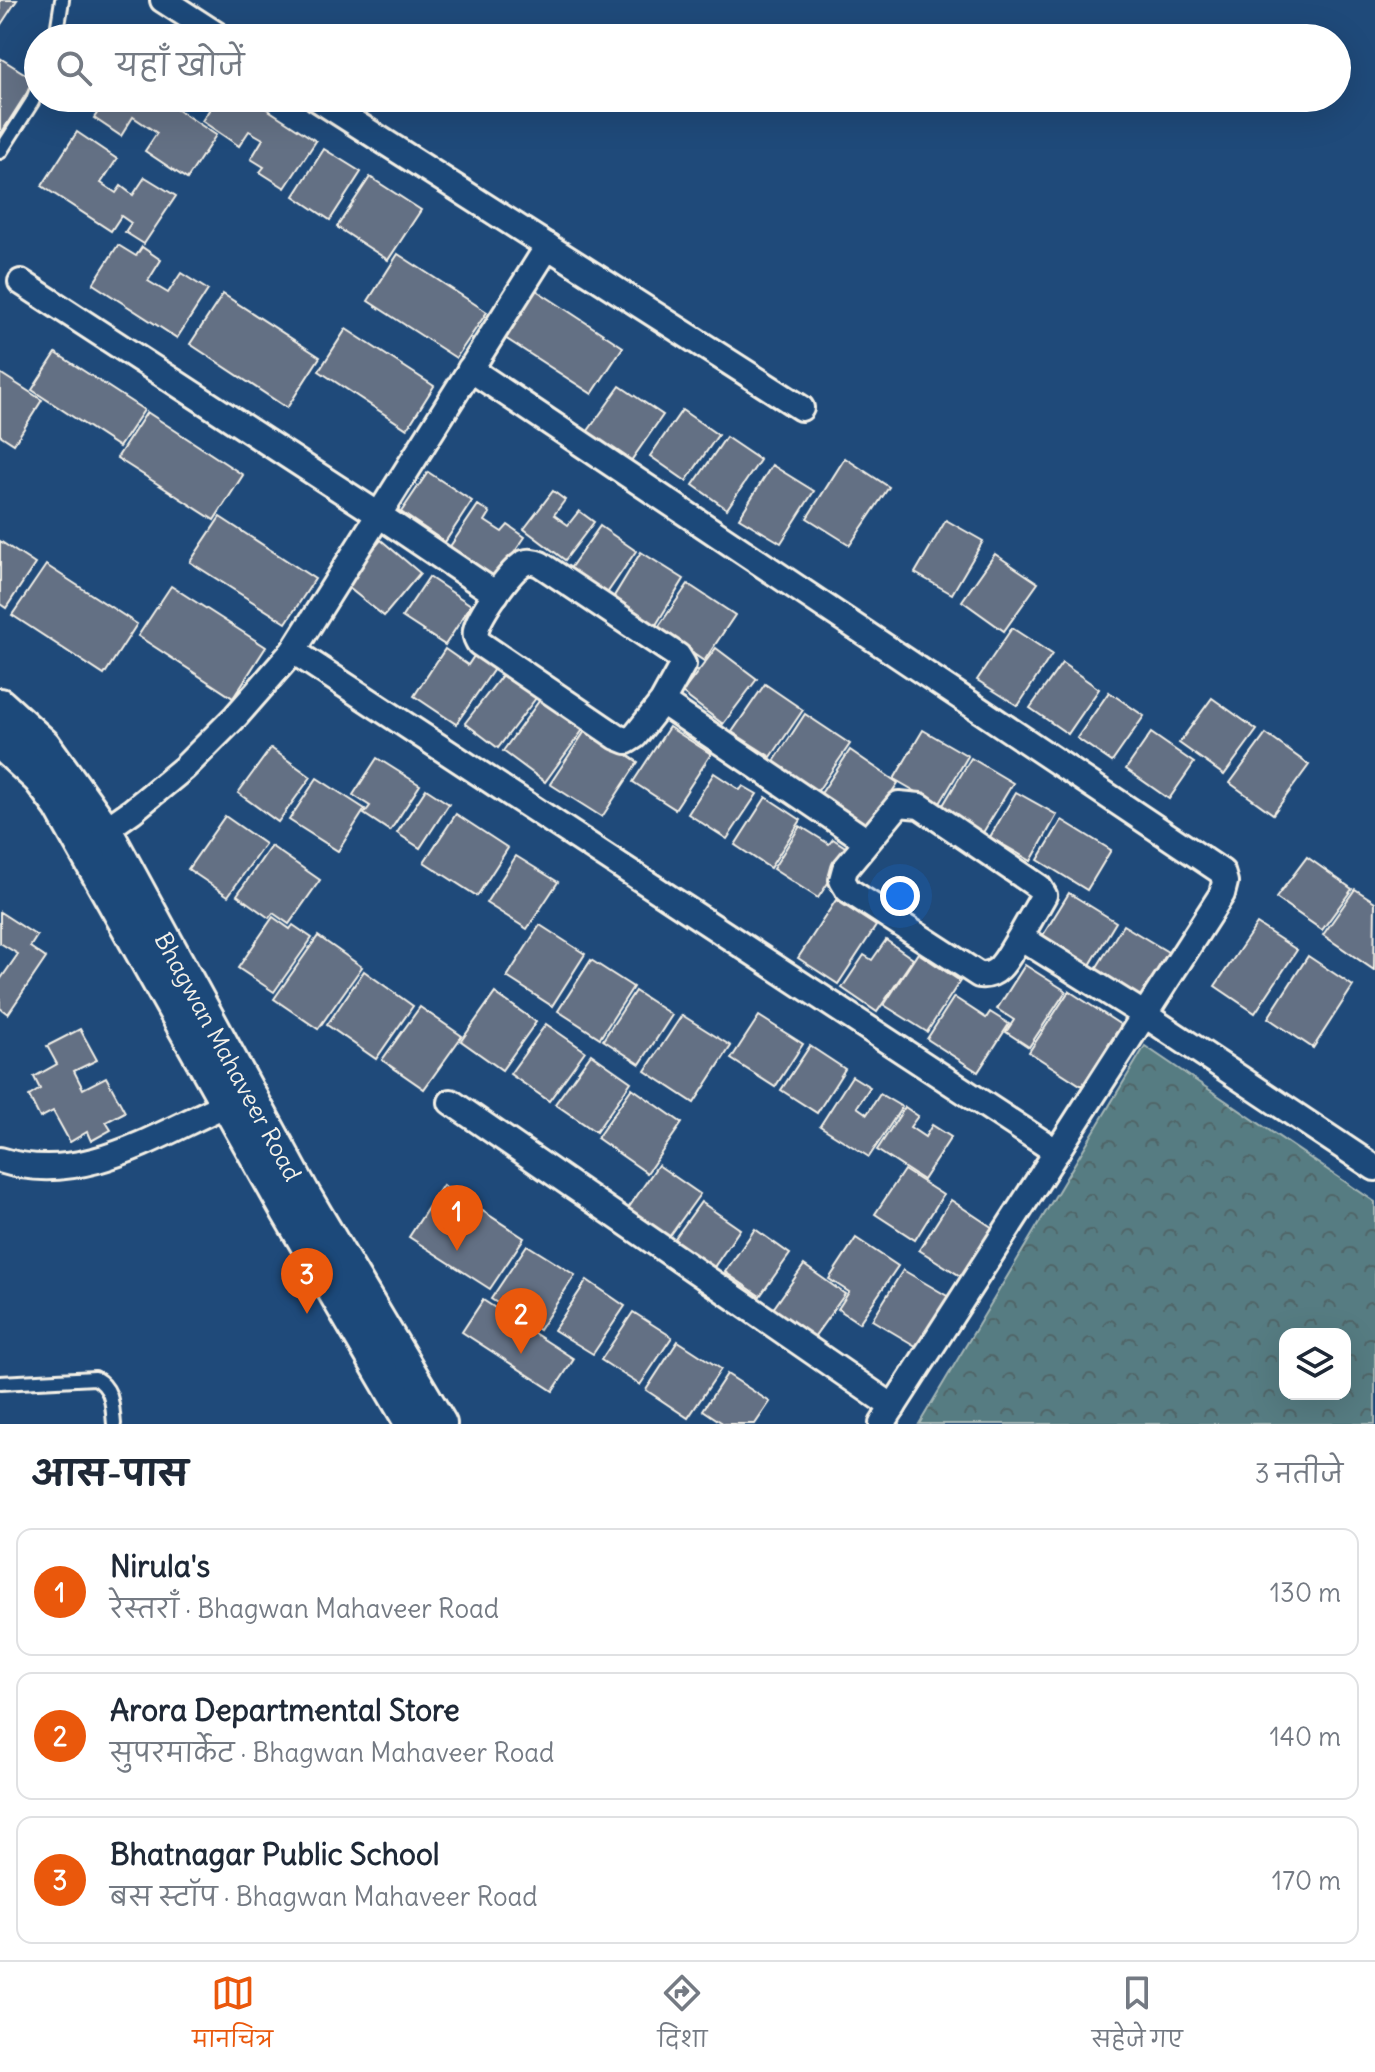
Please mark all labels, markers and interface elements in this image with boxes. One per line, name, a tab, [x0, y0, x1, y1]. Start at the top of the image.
search box	[24, 24, 1351, 112]
icon: search	[52, 46, 96, 90]
text: यहाँ खोजें	[116, 46, 244, 84]
your location	[880, 876, 920, 916]
street label: Bhagwan Mahaveer Road	[149, 927, 308, 1186]
pin: 1	[431, 1185, 483, 1251]
pin: 3	[281, 1248, 333, 1314]
pin: 2	[495, 1288, 547, 1354]
map controls	[1279, 1328, 1351, 1400]
button: layers	[1279, 1328, 1351, 1400]
text: आस-पास	[32, 1451, 188, 1494]
text: 3 नतीजे	[1255, 1457, 1343, 1490]
text: Nirula's	[110, 1547, 210, 1585]
text: 1	[55, 1576, 65, 1609]
text: 130 m	[1270, 1576, 1341, 1609]
text: रेस्तराँ · Bhagwan Mahaveer Road	[110, 1592, 499, 1625]
text: Arora Departmental Store	[110, 1691, 460, 1729]
text: 2	[53, 1720, 67, 1753]
text: 140 m	[1270, 1720, 1341, 1753]
text: सुपरमार्केट · Bhagwan Mahaveer Road	[110, 1736, 554, 1769]
text: Bhatnagar Public School	[110, 1835, 440, 1873]
text: 3	[53, 1864, 67, 1897]
text: 170 m	[1272, 1864, 1341, 1897]
text: बस स्टॉप · Bhagwan Mahaveer Road	[110, 1880, 538, 1913]
tab: मानचित्र	[192, 1971, 273, 2064]
tab: दिशा	[657, 1971, 707, 2064]
tab: सहेजे गए	[1092, 1971, 1183, 2064]

